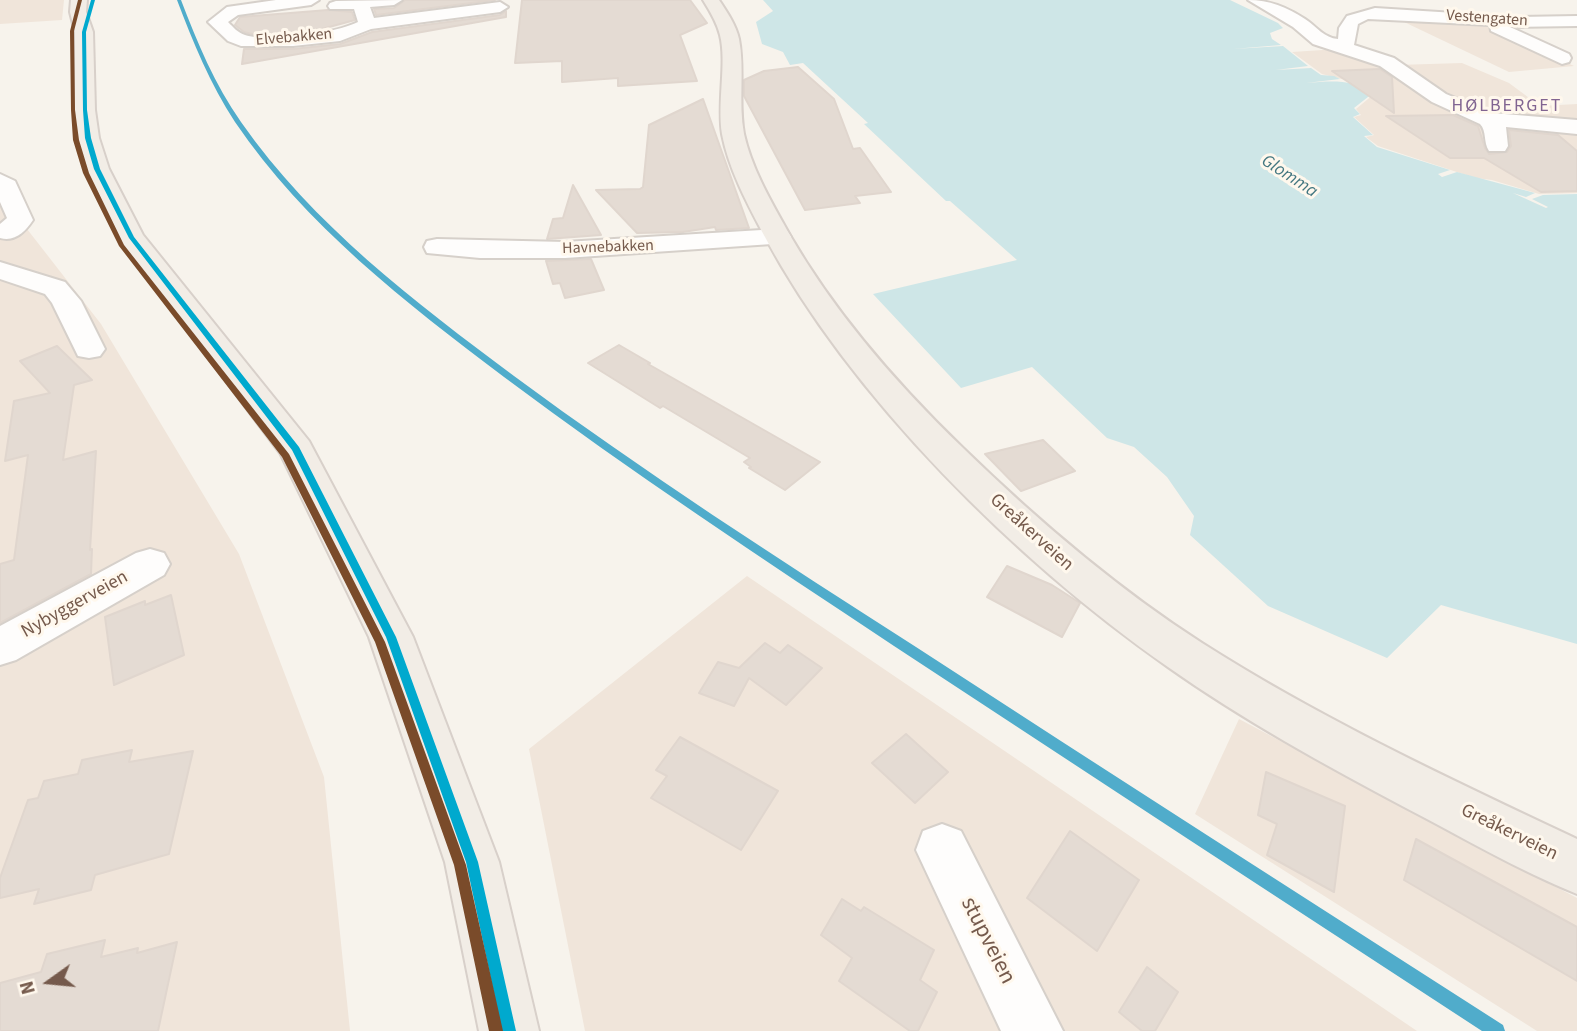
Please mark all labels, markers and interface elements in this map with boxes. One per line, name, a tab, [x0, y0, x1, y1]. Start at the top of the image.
street label: Vestengaten	[1446, 7, 1528, 31]
street label: Elvebakken	[255, 25, 333, 51]
district label: HØLBERGET	[1453, 96, 1561, 118]
water label: Glomma	[1257, 151, 1321, 203]
street label: Havnebakken	[562, 237, 654, 259]
street label: Greåkerveien	[984, 489, 1078, 577]
street label: Nybyggerveien	[18, 566, 132, 644]
street label: Greåkerveien	[1457, 800, 1561, 866]
street label: stupveien	[953, 893, 1021, 989]
north arrow	[14, 947, 84, 1017]
text: N	[14, 978, 43, 997]

